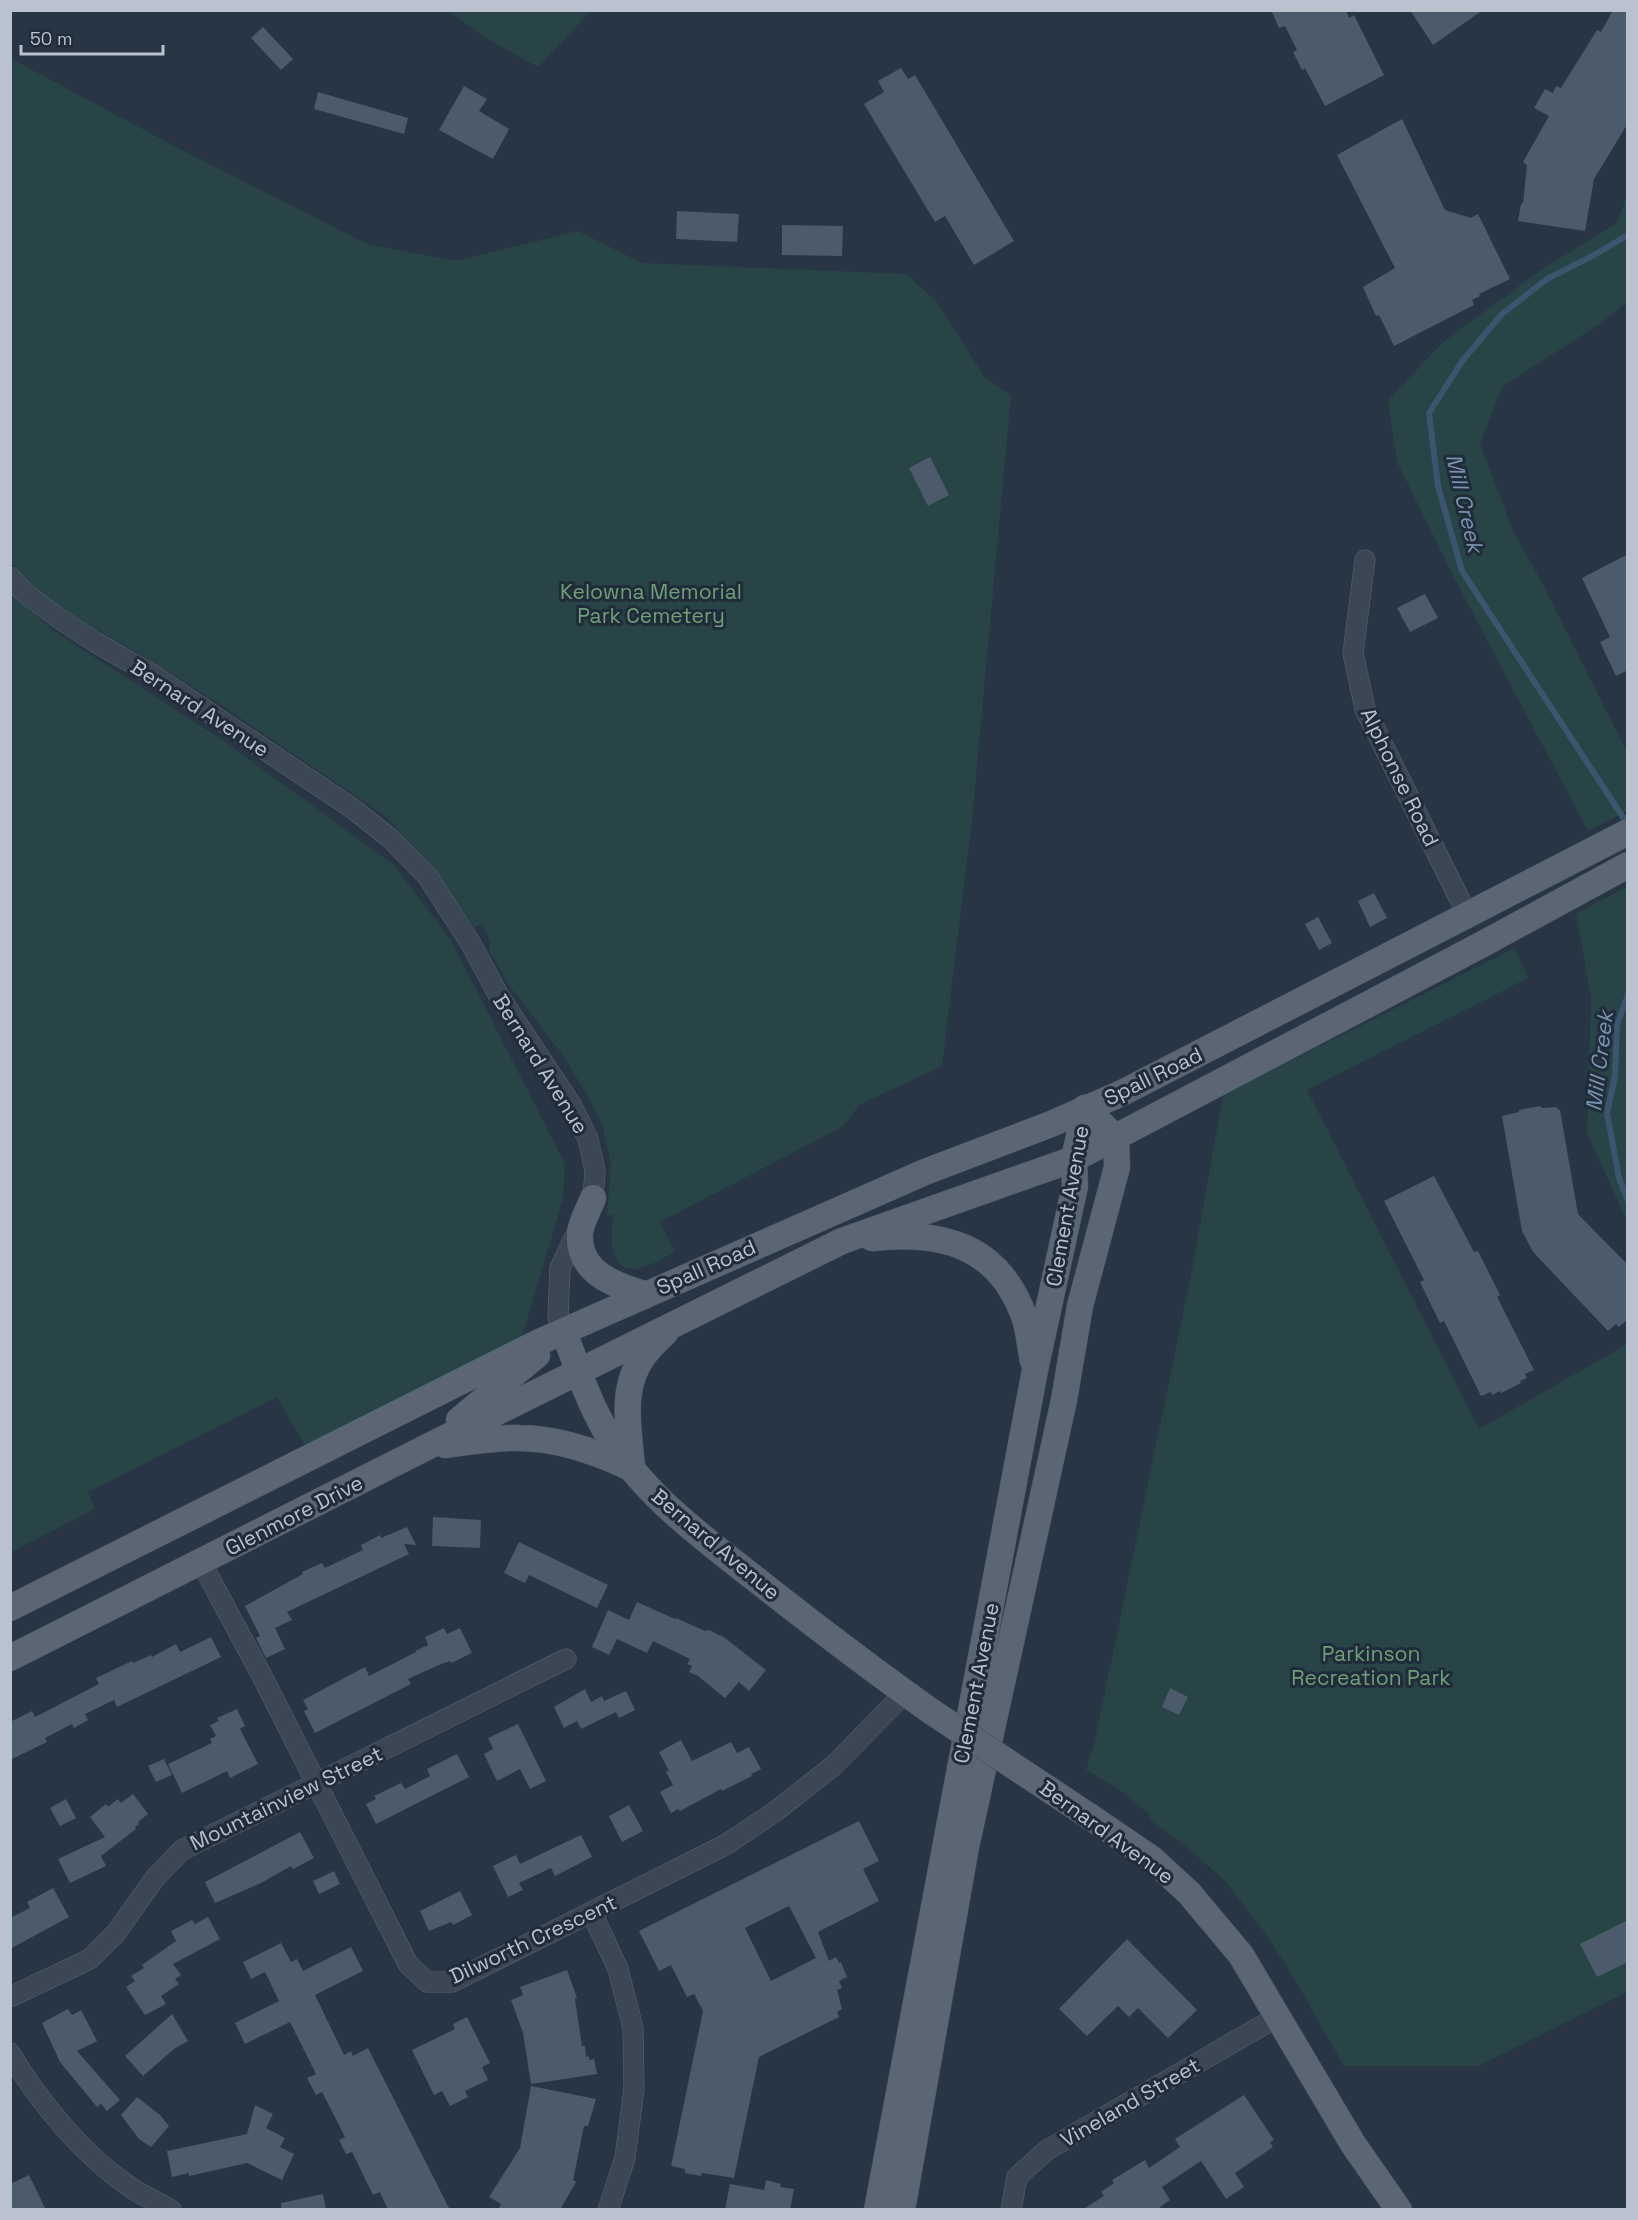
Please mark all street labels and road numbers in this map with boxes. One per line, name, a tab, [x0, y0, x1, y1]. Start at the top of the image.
street label: Bernard Avenue	[126, 653, 274, 763]
street label: Alphonse Road	[1355, 703, 1445, 851]
street label: Bernard Avenue	[487, 989, 595, 1139]
street label: Spall Road	[1100, 1041, 1206, 1111]
street label: Clement Avenue	[1040, 1123, 1094, 1289]
street label: Spall Road	[652, 1233, 760, 1301]
street label: Glenmore Drive	[221, 1469, 367, 1561]
street label: Bernard Avenue	[646, 1482, 786, 1606]
street label: Clement Avenue	[947, 1600, 1005, 1766]
street label: Mountainview Street	[185, 1740, 387, 1856]
street label: Bernard Avenue	[1035, 1774, 1179, 1890]
street label: Dilworth Crescent	[445, 1888, 621, 1990]
street label: Vineland Street	[1055, 2051, 1205, 2153]

